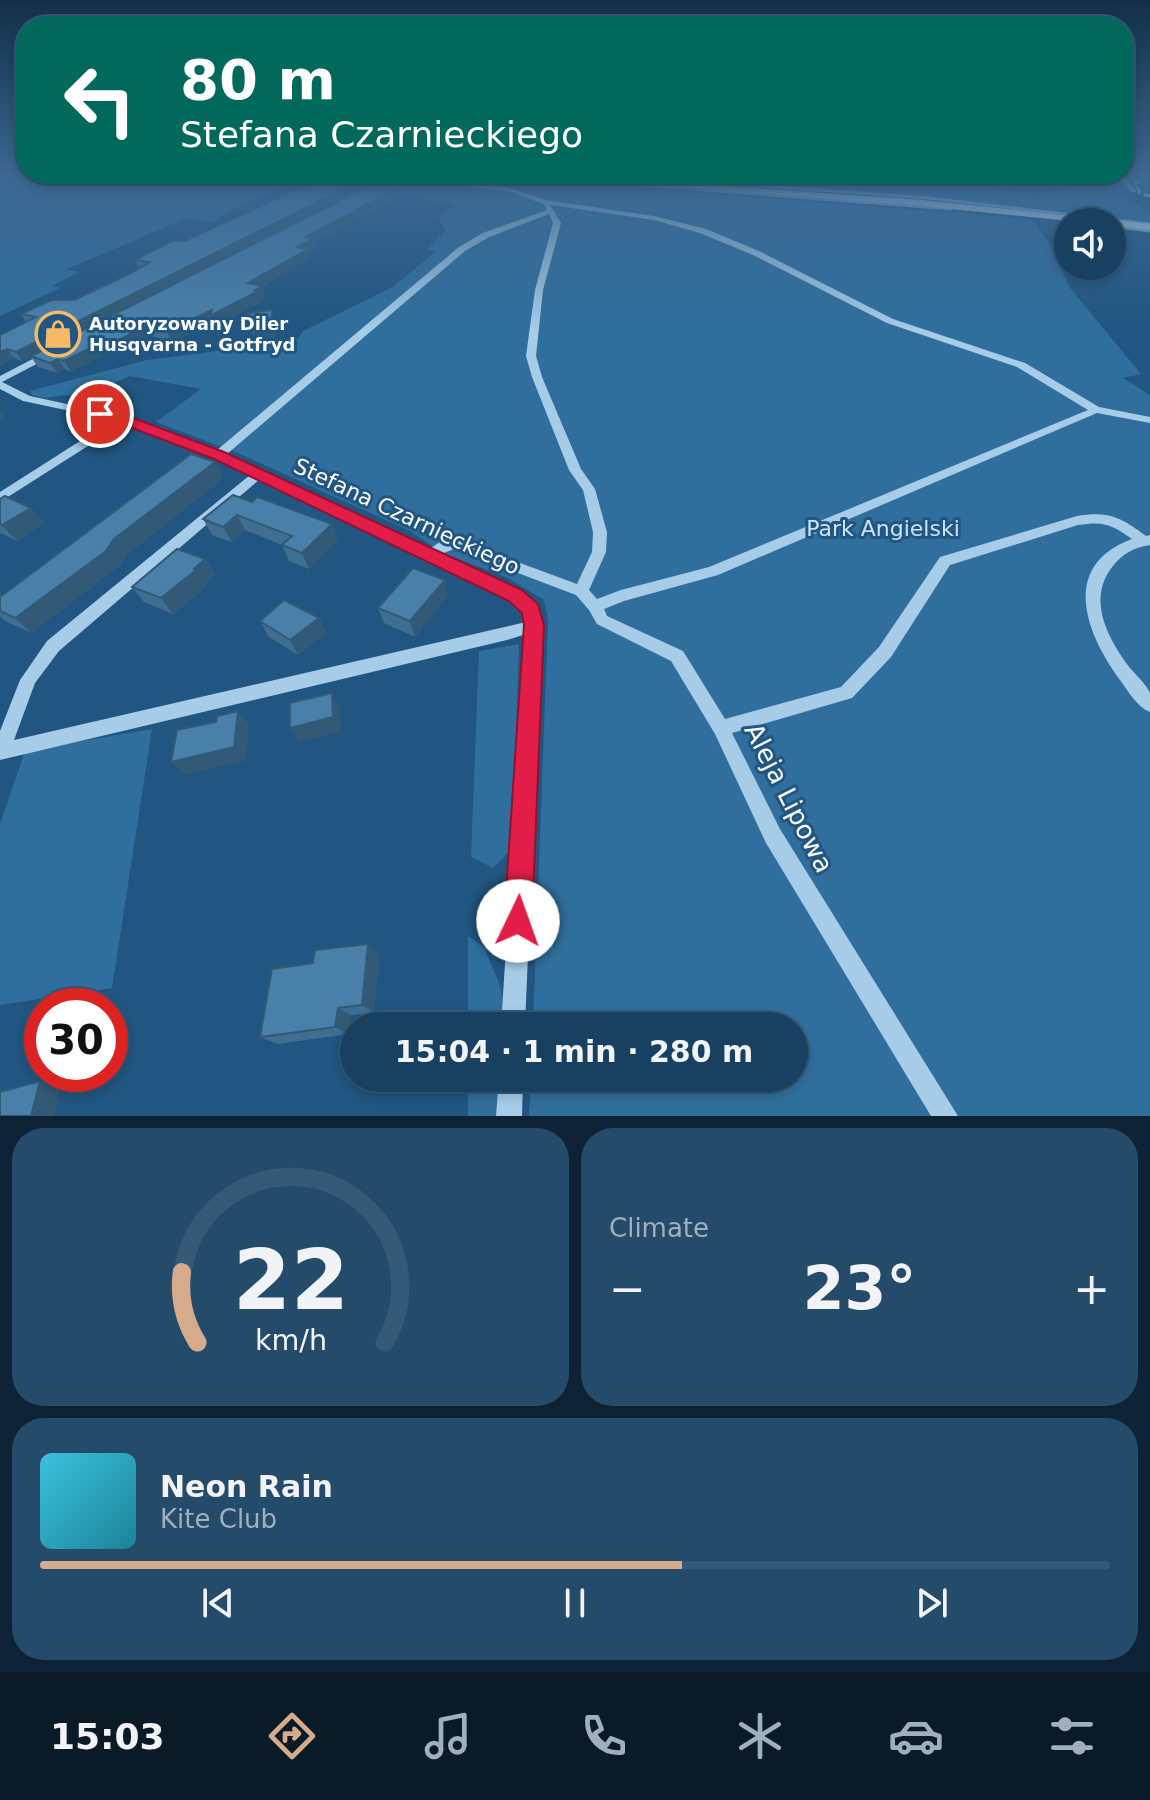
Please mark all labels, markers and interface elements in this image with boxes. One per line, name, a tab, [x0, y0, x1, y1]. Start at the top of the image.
text: 80 m	[180, 47, 336, 112]
icon: left	[48, 48, 152, 152]
text: Stefana Czarnieckiego	[180, 114, 583, 155]
map controls	[1054, 208, 1126, 280]
button: sound	[1054, 208, 1126, 280]
shop icon: Autoryzowany Diler Husqvarna - Gotfryd	[34, 310, 82, 358]
place label: Autoryzowany Diler Husqvarna - Gotfryd	[89, 313, 295, 355]
pin	[66, 380, 134, 448]
icon: arrive	[78, 392, 122, 436]
street label: Stefana Czarnieckiego	[290, 453, 524, 580]
park label: Park Angielski	[806, 516, 960, 541]
street label: Aleja Lipowa	[738, 718, 840, 878]
position arrow	[476, 879, 560, 963]
speed limit sign: 30	[24, 988, 128, 1092]
text: 15:04 · 1 min · 280 m	[395, 1034, 753, 1069]
text: Climate	[609, 1213, 709, 1243]
text: 22	[233, 1232, 348, 1329]
text: 23°	[803, 1253, 916, 1323]
text: −	[609, 1263, 646, 1314]
text: +	[1073, 1263, 1110, 1314]
text: km/h	[254, 1323, 327, 1357]
text: Neon Rain	[160, 1469, 333, 1504]
text: Kite Club	[160, 1504, 277, 1534]
icon: previous	[196, 1581, 240, 1625]
icon: pause	[553, 1581, 597, 1625]
icon: next	[910, 1581, 954, 1625]
icon: directions	[264, 1708, 320, 1764]
icon: music	[420, 1708, 476, 1764]
icon: phone	[576, 1708, 632, 1764]
icon: climate	[732, 1708, 788, 1764]
icon: car	[888, 1708, 944, 1764]
icon: filters	[1044, 1708, 1100, 1764]
text: 15:03	[50, 1716, 165, 1757]

